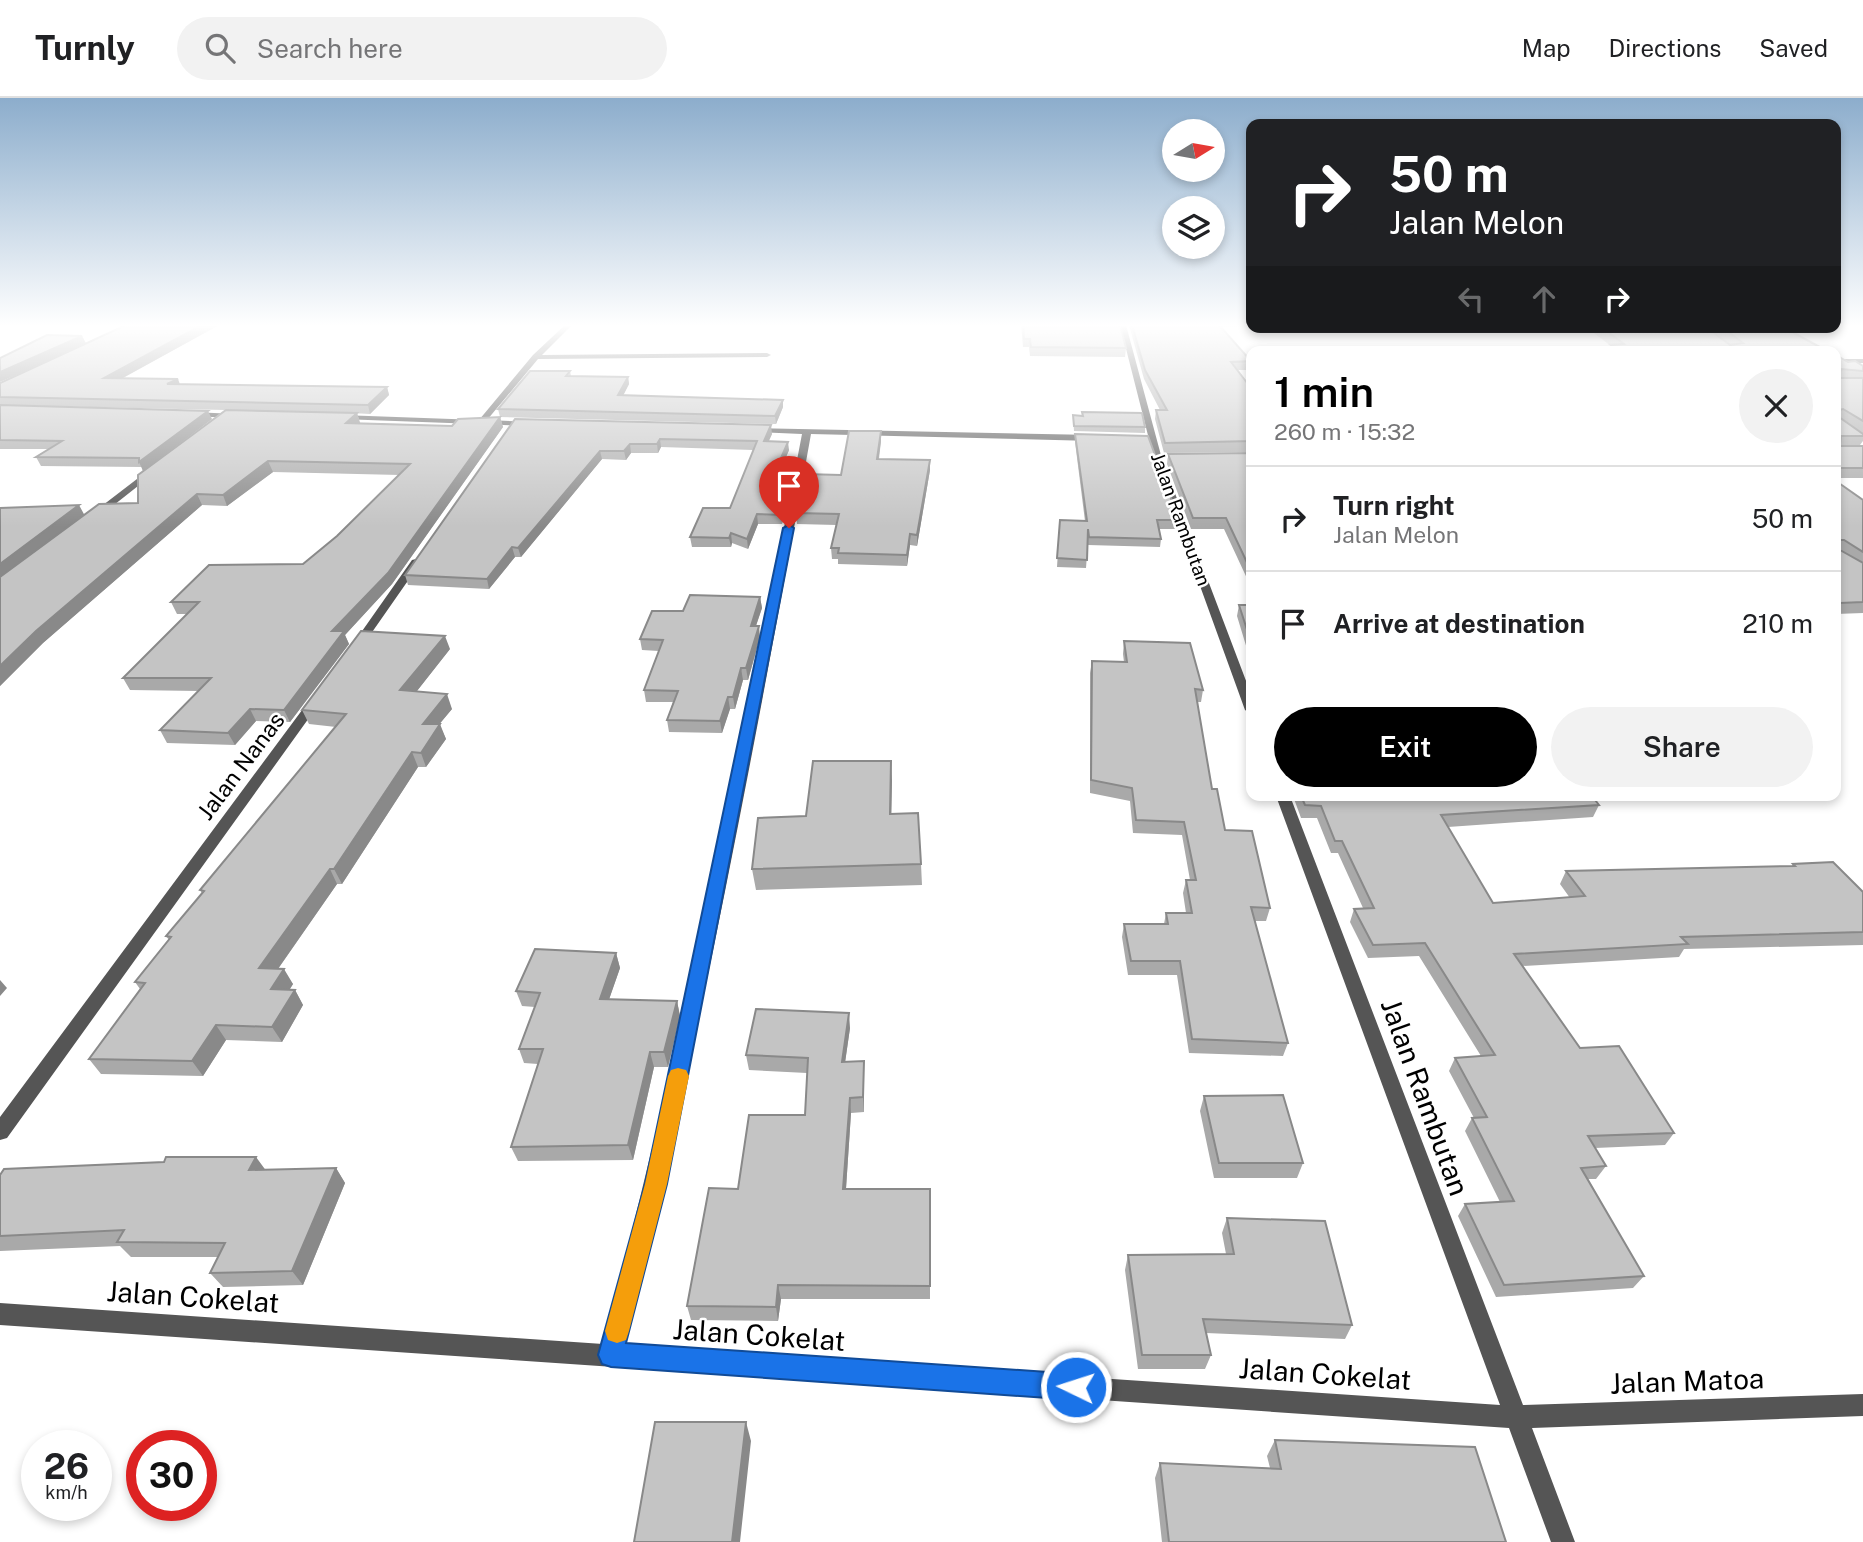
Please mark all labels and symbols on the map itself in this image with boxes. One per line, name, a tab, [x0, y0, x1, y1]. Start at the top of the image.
north arrow	[1162, 119, 1225, 182]
street label: Jalan Rambutan	[1147, 449, 1215, 589]
pin	[759, 456, 819, 528]
street label: Jalan Nanas	[191, 707, 290, 825]
street label: Jalan Rambutan	[1375, 994, 1476, 1200]
street label: Jalan Cokelat	[105, 1274, 281, 1319]
street label: Jalan Cokelat	[671, 1312, 847, 1357]
position arrow	[1039, 1350, 1113, 1424]
street label: Jalan Cokelat	[1237, 1351, 1413, 1396]
street label: Jalan Matoa	[1609, 1361, 1765, 1400]
speed limit sign: 30	[126, 1430, 217, 1521]

